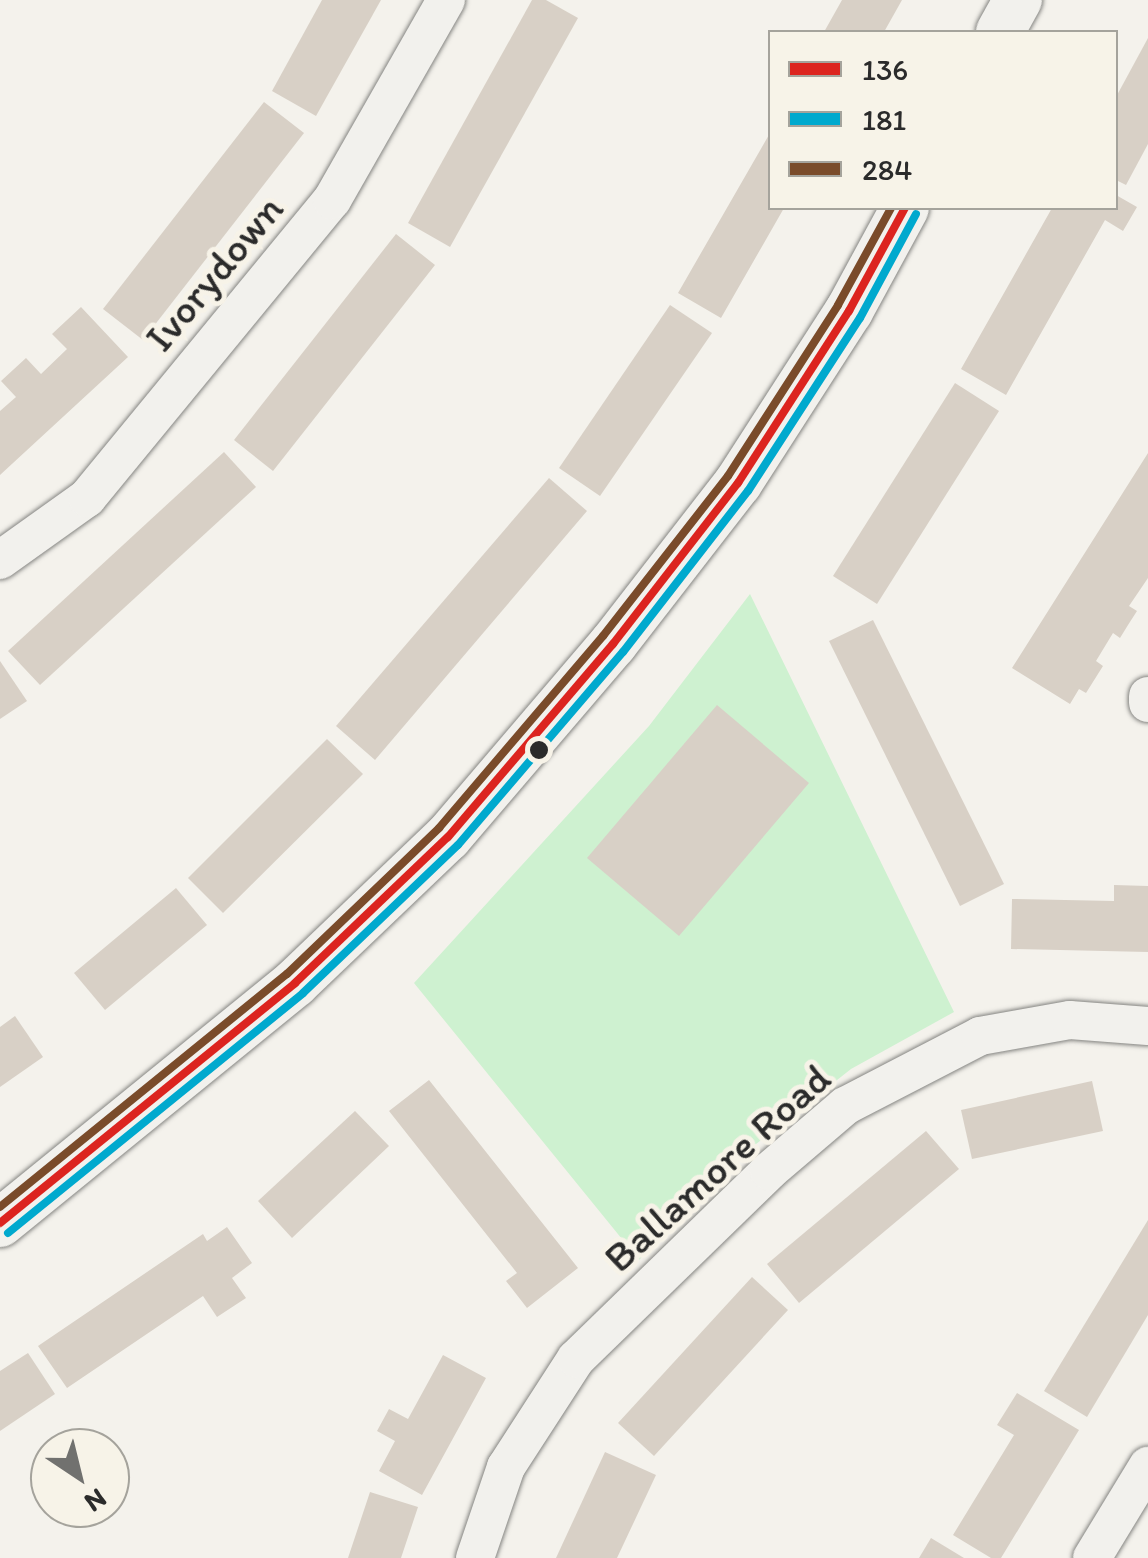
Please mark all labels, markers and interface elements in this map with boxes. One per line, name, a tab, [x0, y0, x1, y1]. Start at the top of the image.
legend	[768, 30, 1118, 210]
text: 136	[862, 51, 908, 88]
text: 181	[862, 101, 906, 138]
text: 284	[862, 151, 912, 188]
street label: Ivorydown	[134, 184, 294, 362]
unlabelled marker	[529, 740, 549, 760]
street label: Ballamore Road	[594, 1053, 840, 1283]
north arrow	[30, 1428, 130, 1528]
text: N	[79, 1482, 114, 1520]

